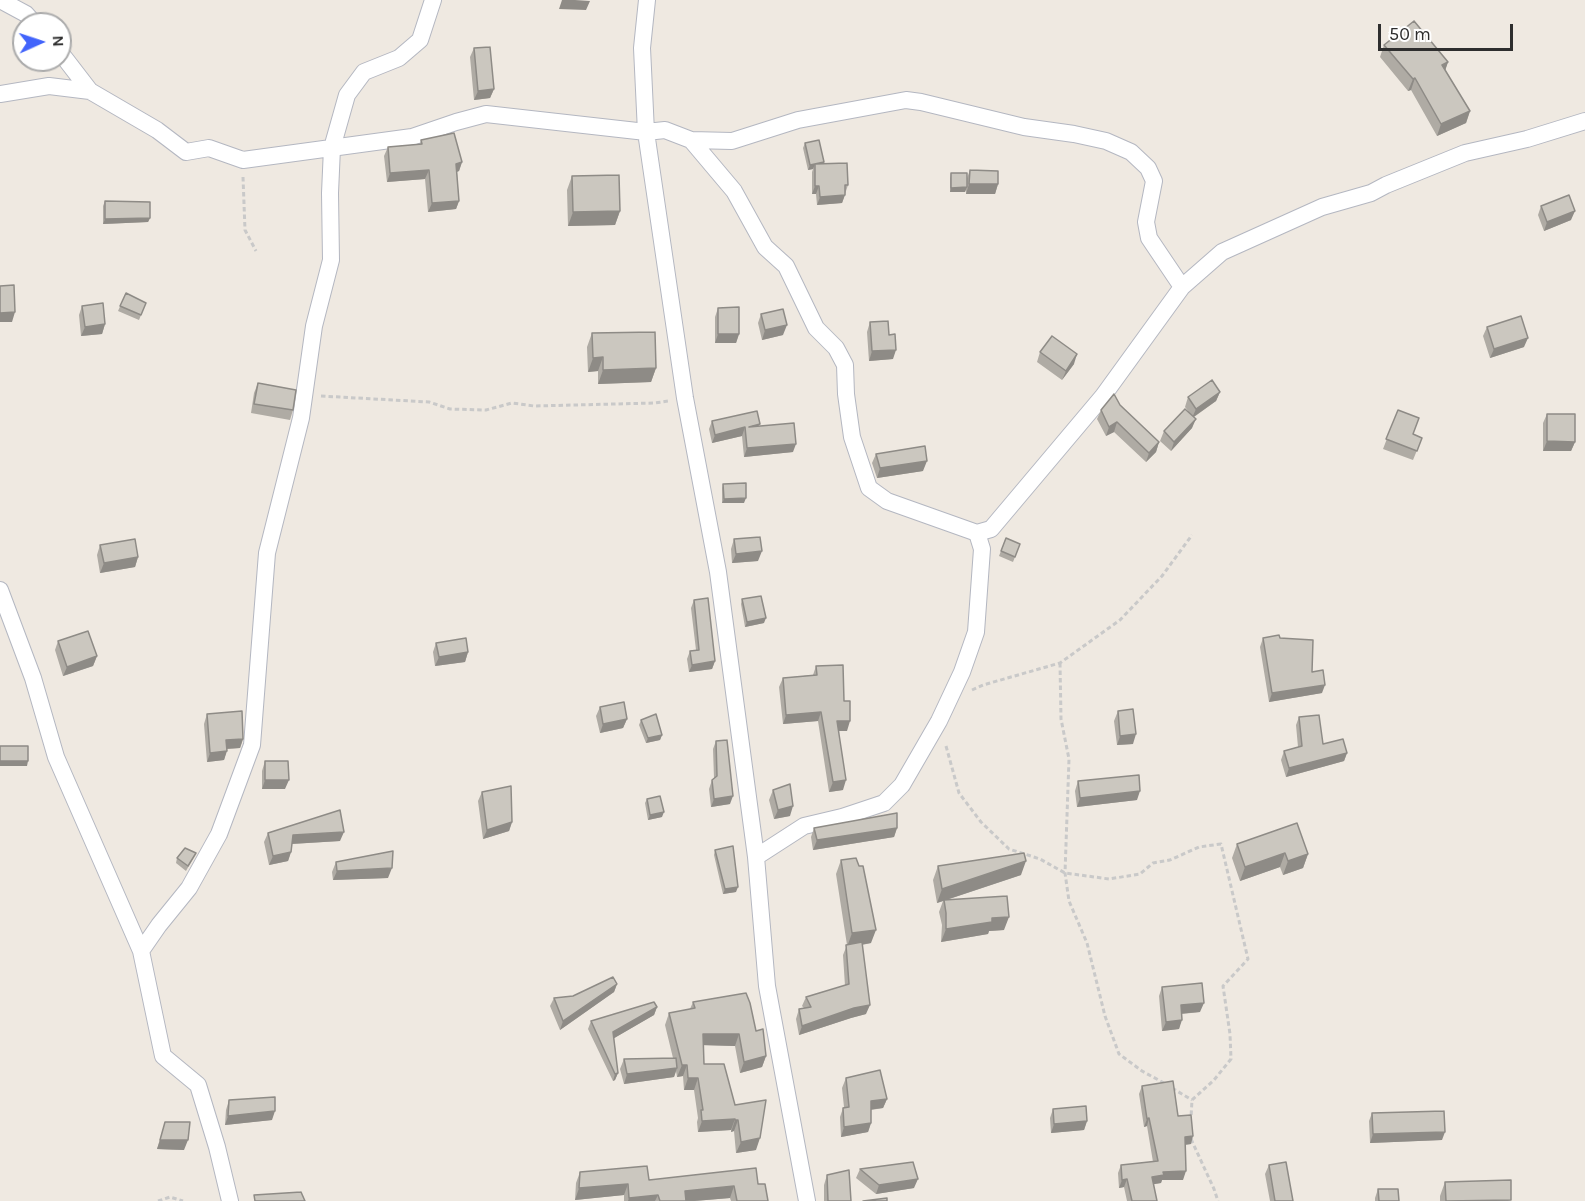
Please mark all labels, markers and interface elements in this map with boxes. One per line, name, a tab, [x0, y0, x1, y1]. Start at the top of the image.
north arrow	[12, 12, 72, 72]
scale bar	[1381, 12, 1516, 50]
text: 50 m	[1389, 23, 1431, 45]
text: N	[49, 35, 68, 47]

